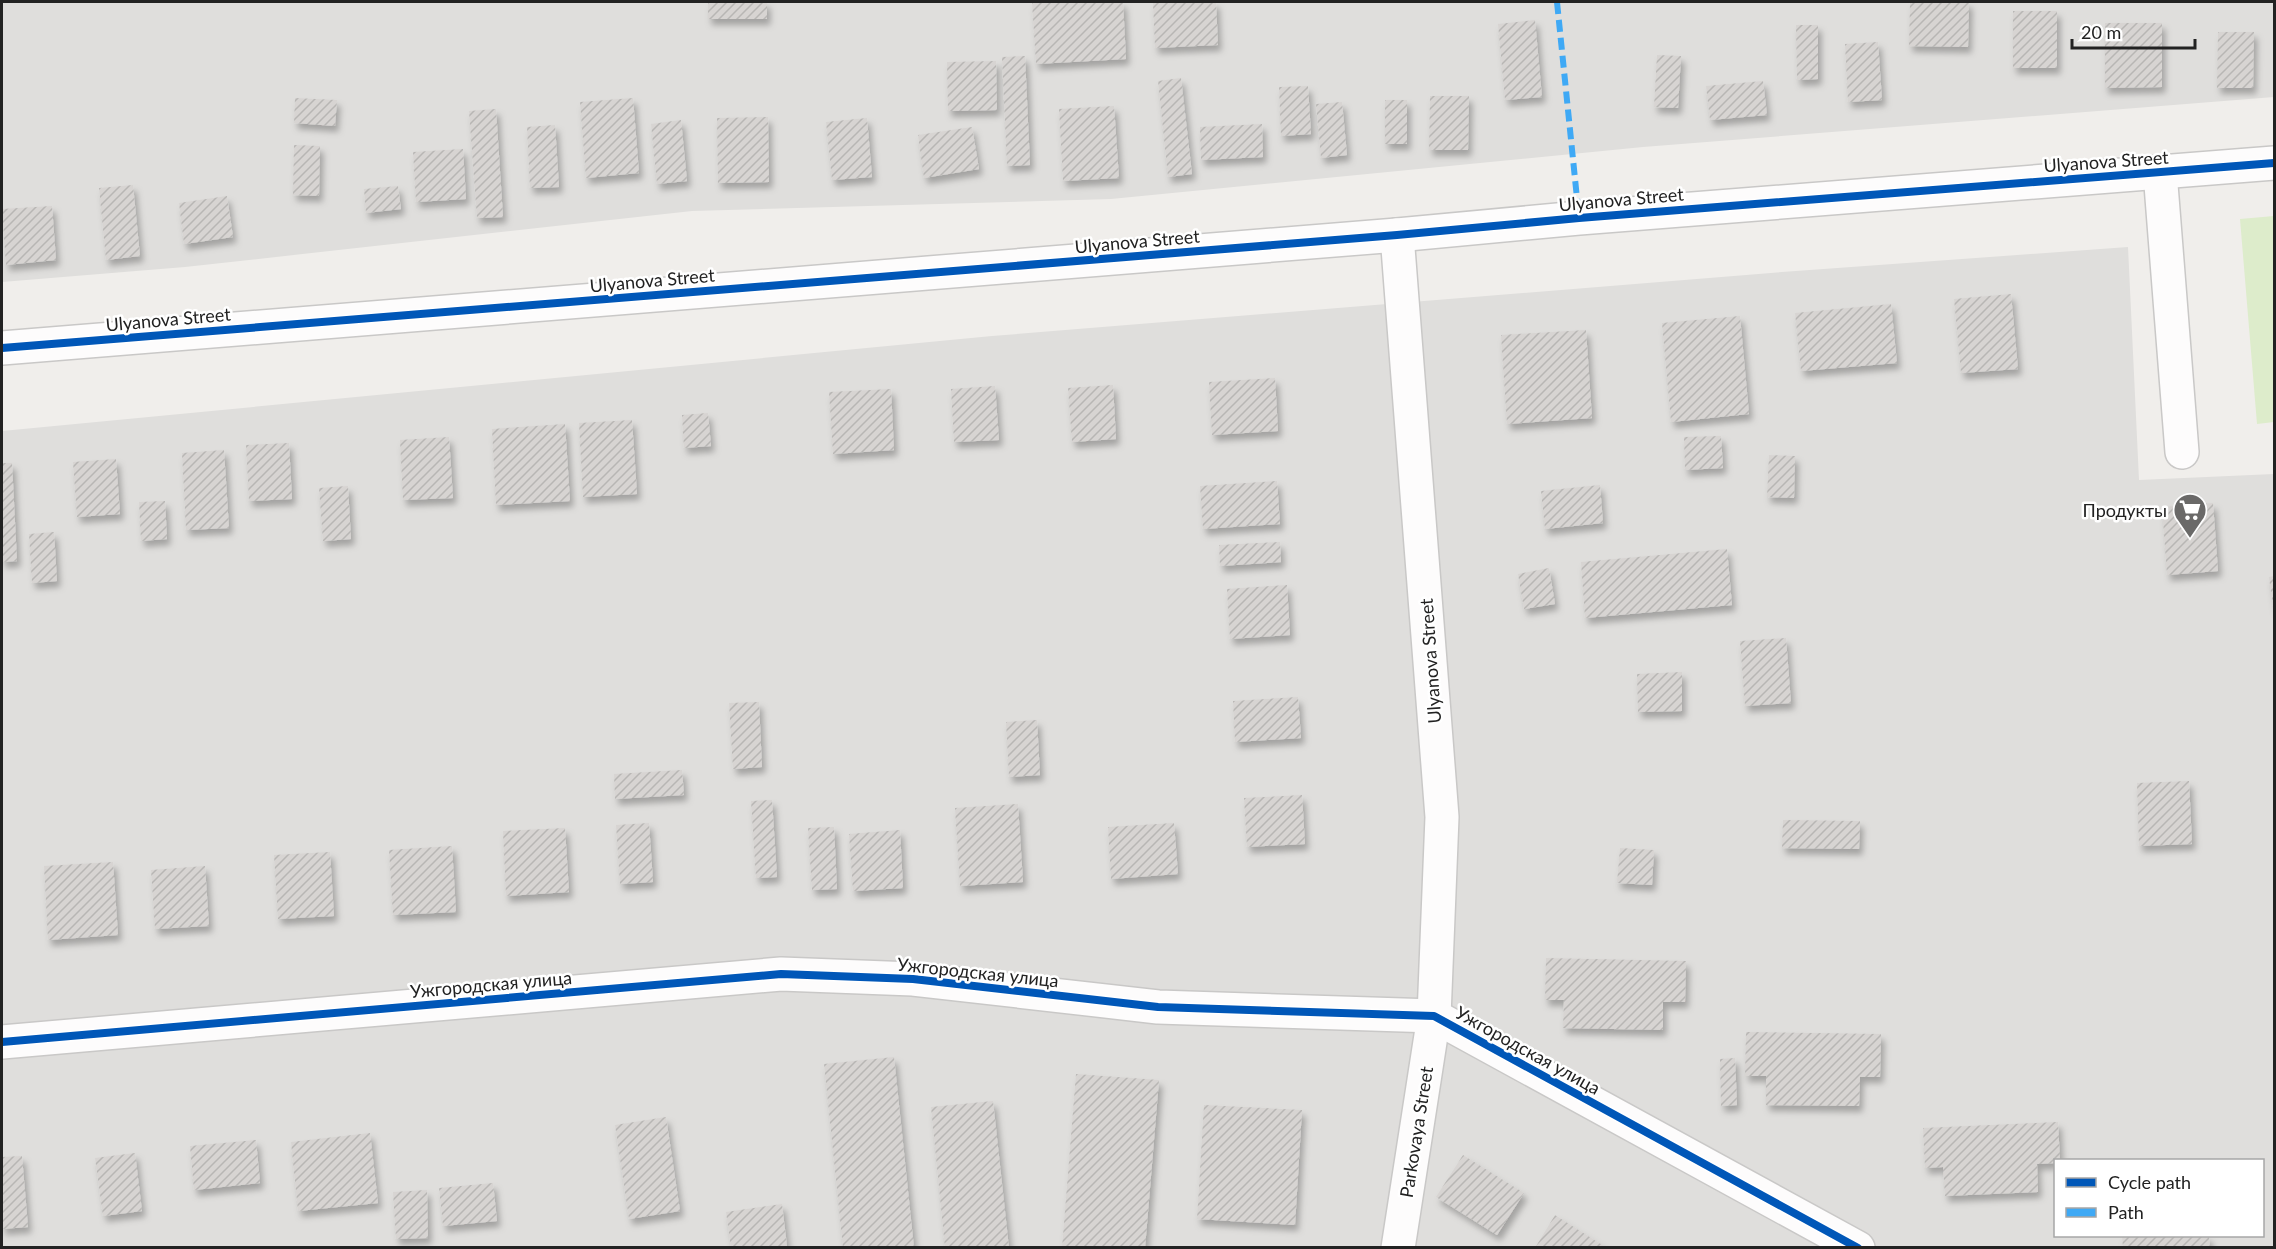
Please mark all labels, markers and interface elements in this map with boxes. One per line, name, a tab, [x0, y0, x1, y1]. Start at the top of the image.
scale bar	[2072, 12, 2195, 50]
text: 20 m	[2081, 21, 2121, 43]
street label: Ulyanova Street	[2043, 146, 2170, 176]
street label: Ulyanova Street	[1558, 183, 1685, 215]
street label: Ulyanova Street	[1074, 225, 1201, 257]
street label: Ulyanova Street	[589, 264, 716, 296]
street label: Ulyanova Street	[105, 303, 232, 335]
supermarket icon: Продукты	[2172, 492, 2208, 539]
place label: Продукты	[2083, 499, 2167, 521]
street label: Ulyanova Street	[1415, 597, 1445, 724]
street label: Ужгородская улица	[896, 953, 1060, 991]
street label: Ужгородская улица	[409, 966, 573, 1002]
street label: Ужгородская улица	[1452, 1001, 1604, 1099]
street label: Parkovaya Street	[1395, 1064, 1437, 1199]
legend	[2054, 1159, 2264, 1237]
text: Cycle path	[2108, 1171, 2191, 1193]
text: Path	[2108, 1201, 2144, 1223]

